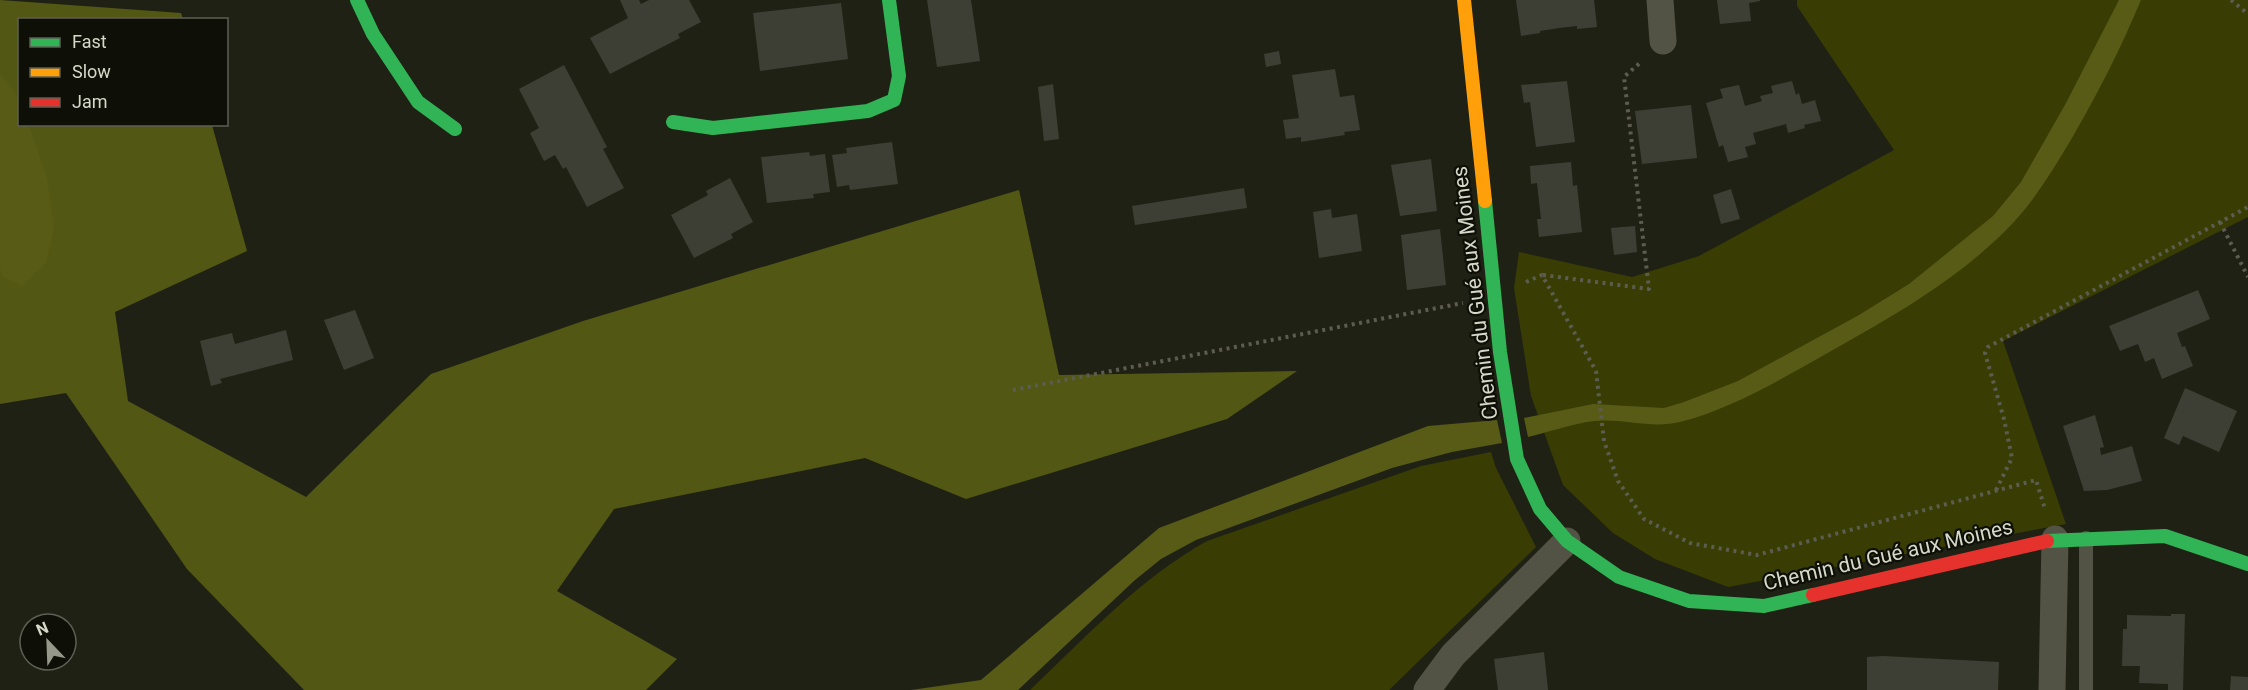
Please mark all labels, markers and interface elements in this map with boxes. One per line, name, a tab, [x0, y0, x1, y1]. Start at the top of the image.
legend	[18, 18, 228, 126]
text: Fast	[72, 31, 107, 52]
text: Slow	[72, 61, 111, 82]
text: Jam	[72, 91, 108, 112]
street label: Chemin du Gué aux Moines	[1448, 165, 1502, 421]
street label: Chemin du Gué aux Moines	[1761, 515, 2015, 595]
north arrow	[18, 612, 78, 672]
text: N	[33, 618, 51, 640]

